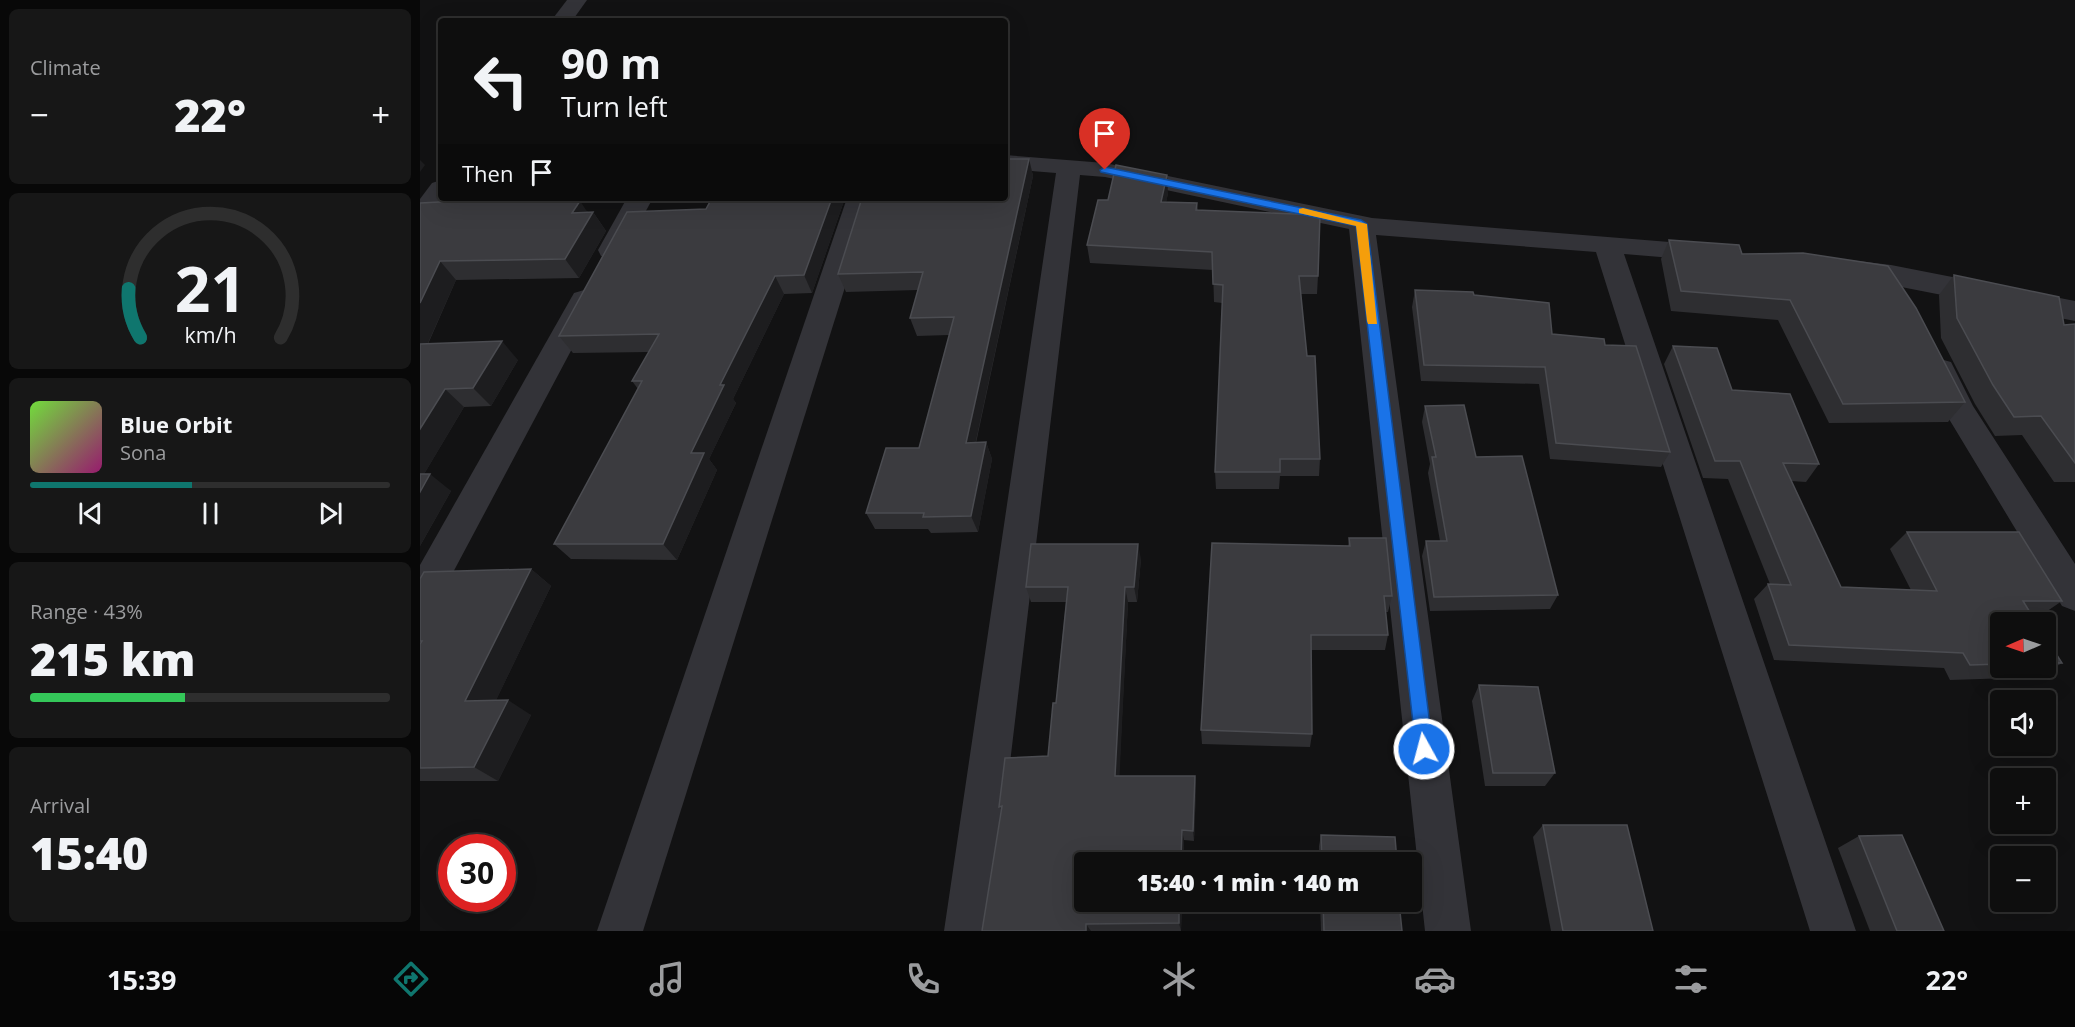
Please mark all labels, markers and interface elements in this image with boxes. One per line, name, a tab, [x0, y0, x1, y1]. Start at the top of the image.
text: 90 m	[561, 34, 661, 91]
icon: left	[462, 42, 540, 120]
text: Climate	[30, 54, 101, 81]
text: 22°	[174, 84, 246, 145]
text: Turn left	[561, 88, 668, 125]
text: −	[30, 92, 49, 137]
text: +	[371, 92, 390, 137]
pin	[1079, 108, 1130, 170]
icon: arrive	[1088, 117, 1121, 150]
icon: arrive	[525, 156, 558, 189]
text: Then	[462, 158, 513, 188]
text: 21	[174, 245, 246, 330]
text: km/h	[184, 321, 236, 350]
text: Blue Orbit	[120, 409, 232, 439]
text: Sona	[120, 439, 166, 466]
icon: previous	[74, 497, 107, 530]
icon: pause	[194, 497, 227, 530]
icon: next	[314, 497, 347, 530]
text: Range · 43%	[30, 598, 143, 625]
north arrow	[1990, 612, 2056, 678]
map controls	[1990, 612, 2056, 912]
text: 215 km	[30, 628, 195, 689]
button: sound	[1990, 690, 2056, 756]
position arrow	[1392, 717, 1456, 781]
button: +	[1990, 768, 2056, 834]
text: Arrival	[30, 792, 90, 819]
text: 15:40	[30, 822, 148, 883]
speed limit sign: 30	[438, 834, 516, 912]
button: −	[1990, 846, 2056, 912]
text: 15:40 · 1 min · 140 m	[1137, 867, 1359, 897]
icon: directions	[390, 958, 432, 1000]
icon: music	[646, 958, 688, 1000]
icon: phone	[902, 958, 944, 1000]
icon: climate	[1158, 958, 1200, 1000]
icon: car	[1414, 958, 1456, 1000]
icon: filters	[1670, 958, 1712, 1000]
text: 15:39	[107, 961, 176, 998]
text: 22°	[1926, 961, 1968, 998]

